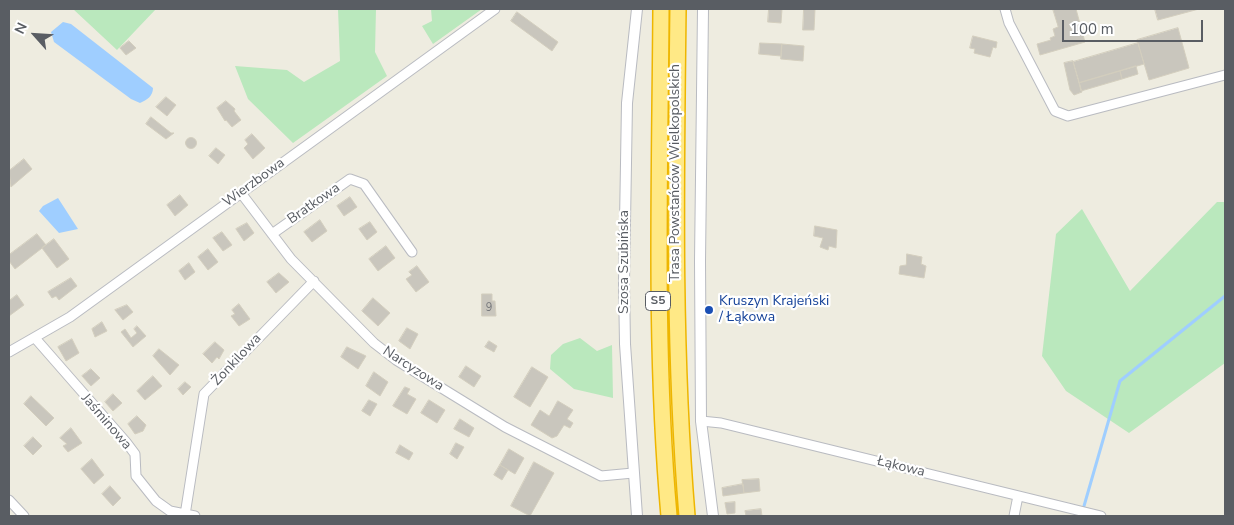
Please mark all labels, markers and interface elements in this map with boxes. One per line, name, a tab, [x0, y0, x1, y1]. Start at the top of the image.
north arrow	[10, 10, 60, 60]
scale bar	[1064, 10, 1205, 42]
text: N	[10, 19, 32, 37]
text: 100 m	[1070, 19, 1114, 39]
street label: Trasa Powstańców Wielkopolskich	[668, 64, 684, 282]
street label: Wierzbowa	[220, 155, 288, 211]
street label: Bratkowa	[284, 180, 344, 228]
street label: Szosa Szubińska	[617, 210, 633, 314]
road number: S5	[646, 292, 670, 310]
place label: Kruszyn Krajeński / Łąkowa	[719, 294, 829, 326]
house number: 9	[486, 301, 492, 315]
marker: Kruszyn Krajeński / Łąkowa	[703, 304, 715, 316]
street label: Żonkilowa	[209, 331, 265, 389]
street label: Narcyzowa	[379, 343, 447, 395]
street label: Jaśminowa	[77, 391, 135, 453]
street label: Łąkowa	[875, 453, 927, 481]

